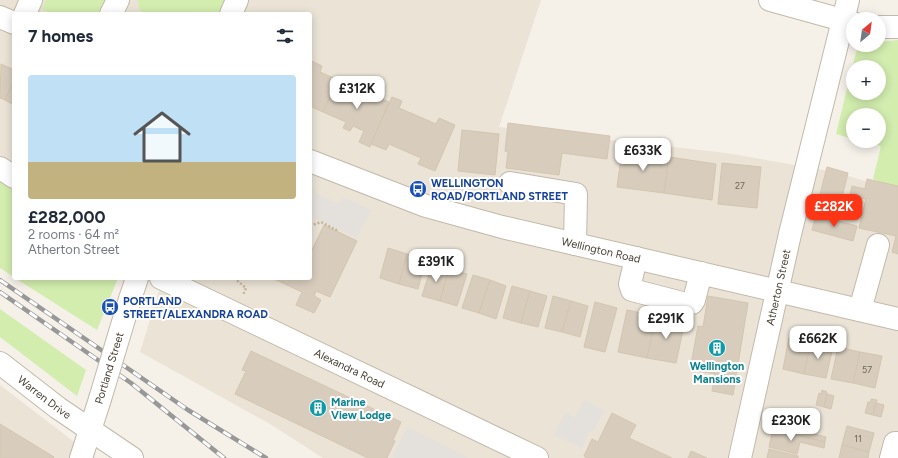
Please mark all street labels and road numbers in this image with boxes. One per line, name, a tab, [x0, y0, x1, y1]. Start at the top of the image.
street label: Wellington Road	[560, 235, 642, 266]
street label: Atherton Street	[764, 248, 793, 327]
street label: Portland Street	[92, 331, 127, 406]
street label: Alexandra Road	[312, 346, 387, 391]
street label: Warren Drive	[15, 373, 73, 422]

